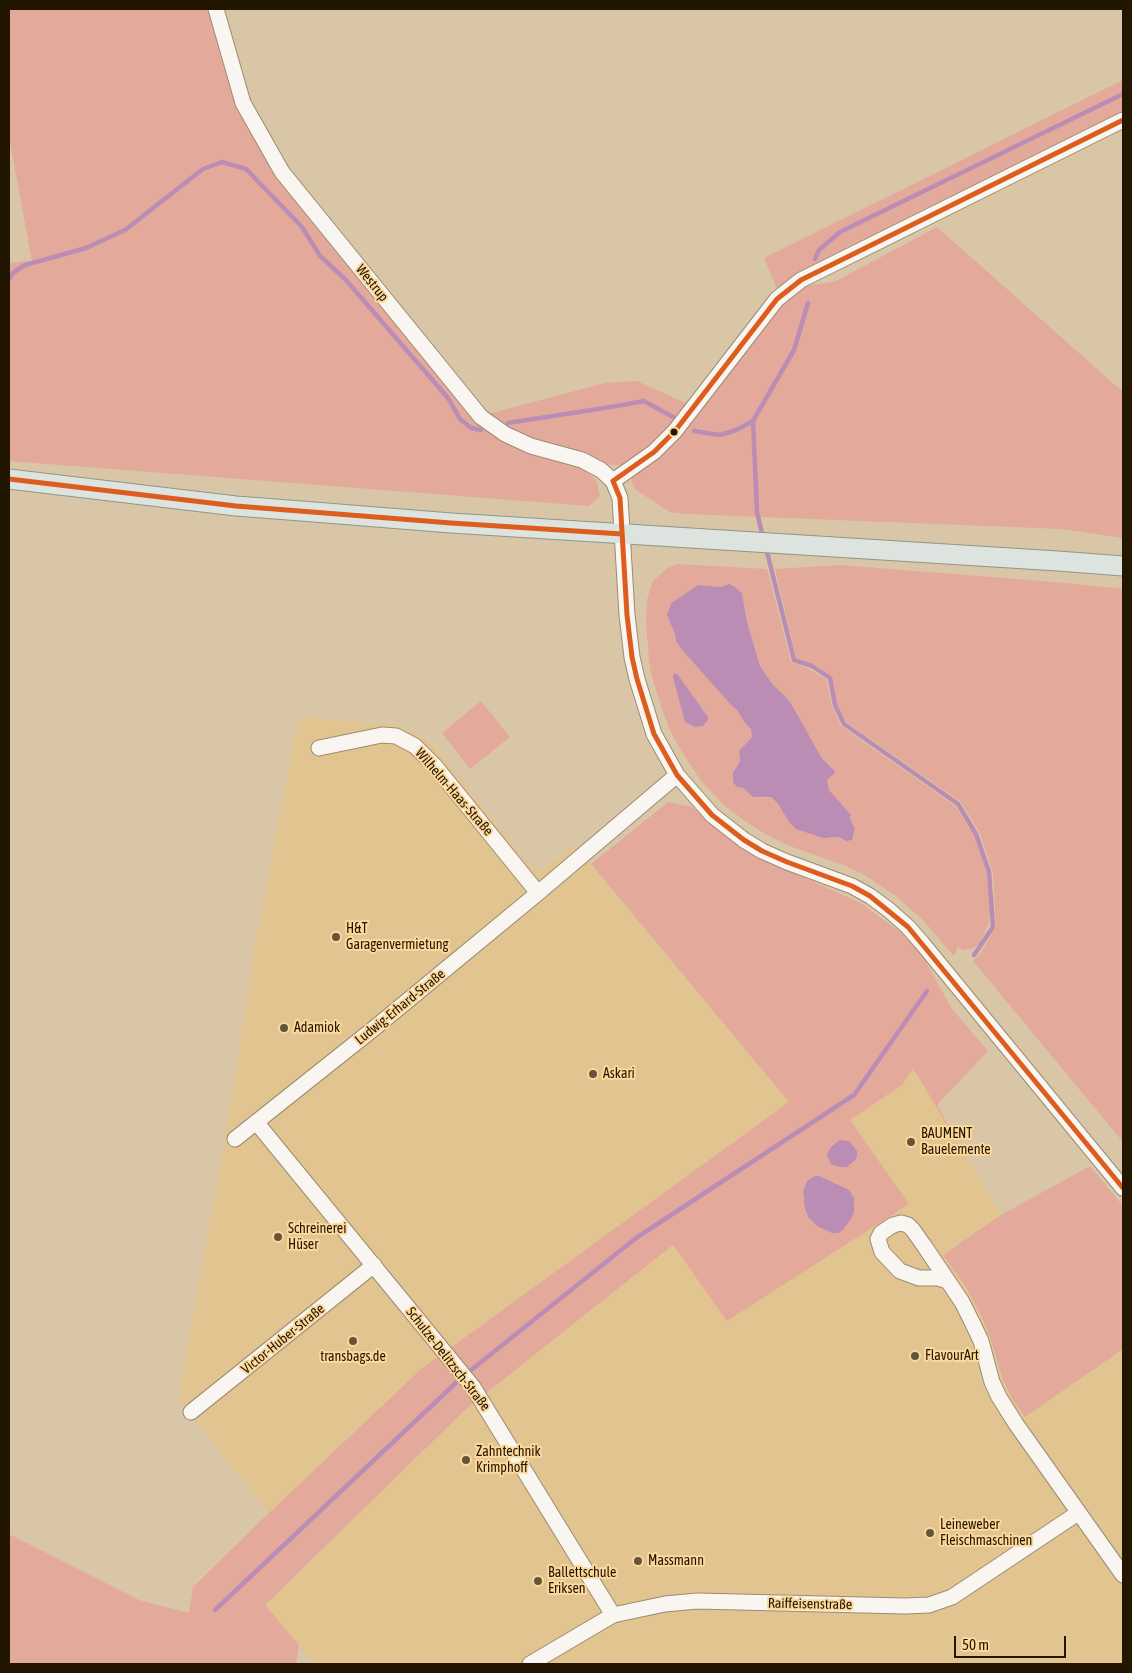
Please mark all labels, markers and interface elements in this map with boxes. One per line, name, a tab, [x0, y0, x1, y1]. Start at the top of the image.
street label: Westrup	[352, 261, 392, 305]
unlabelled marker	[669, 427, 679, 437]
street label: Wilhelm-Haas-Straße	[411, 745, 497, 839]
place label: H&T Garagenvermietung	[346, 921, 449, 954]
marker: H&T Garagenvermietung	[330, 931, 342, 943]
street label: Ludwig-Erhard-Straße	[352, 966, 448, 1048]
place label: Adamiok	[294, 1020, 340, 1036]
marker: Adamiok	[278, 1022, 290, 1034]
place label: Askari	[603, 1066, 635, 1082]
marker: Askari	[587, 1068, 599, 1080]
place label: BAUMENT Bauelemente	[921, 1126, 991, 1158]
marker: BAUMENT Bauelemente	[905, 1136, 917, 1148]
place label: Schreinerei Hüser	[288, 1221, 346, 1254]
marker: Schreinerei Hüser	[272, 1231, 284, 1243]
street label: Victor-Huber-Straße	[238, 1300, 328, 1378]
street label: Schulze-Delitzsch-Straße	[402, 1304, 494, 1414]
marker: transbags.de	[347, 1335, 359, 1347]
place label: FlavourArt	[925, 1348, 979, 1364]
place label: transbags.de	[320, 1349, 386, 1365]
marker: FlavourArt	[909, 1350, 921, 1362]
place label: Zahntechnik Krimphoff	[476, 1444, 541, 1476]
marker: Zahntechnik Krimphoff	[460, 1454, 472, 1466]
place label: Leineweber Fleischmaschinen	[940, 1517, 1032, 1550]
marker: Leineweber Fleischmaschinen	[924, 1527, 936, 1539]
place label: Massmann	[648, 1553, 704, 1569]
marker: Massmann	[632, 1555, 644, 1567]
place label: Ballettschule Eriksen	[548, 1565, 616, 1598]
marker: Ballettschule Eriksen	[532, 1575, 544, 1587]
street label: Raiffeisenstraße	[768, 1595, 852, 1613]
scale bar	[957, 1626, 1070, 1658]
text: 50 m	[962, 1636, 989, 1653]

